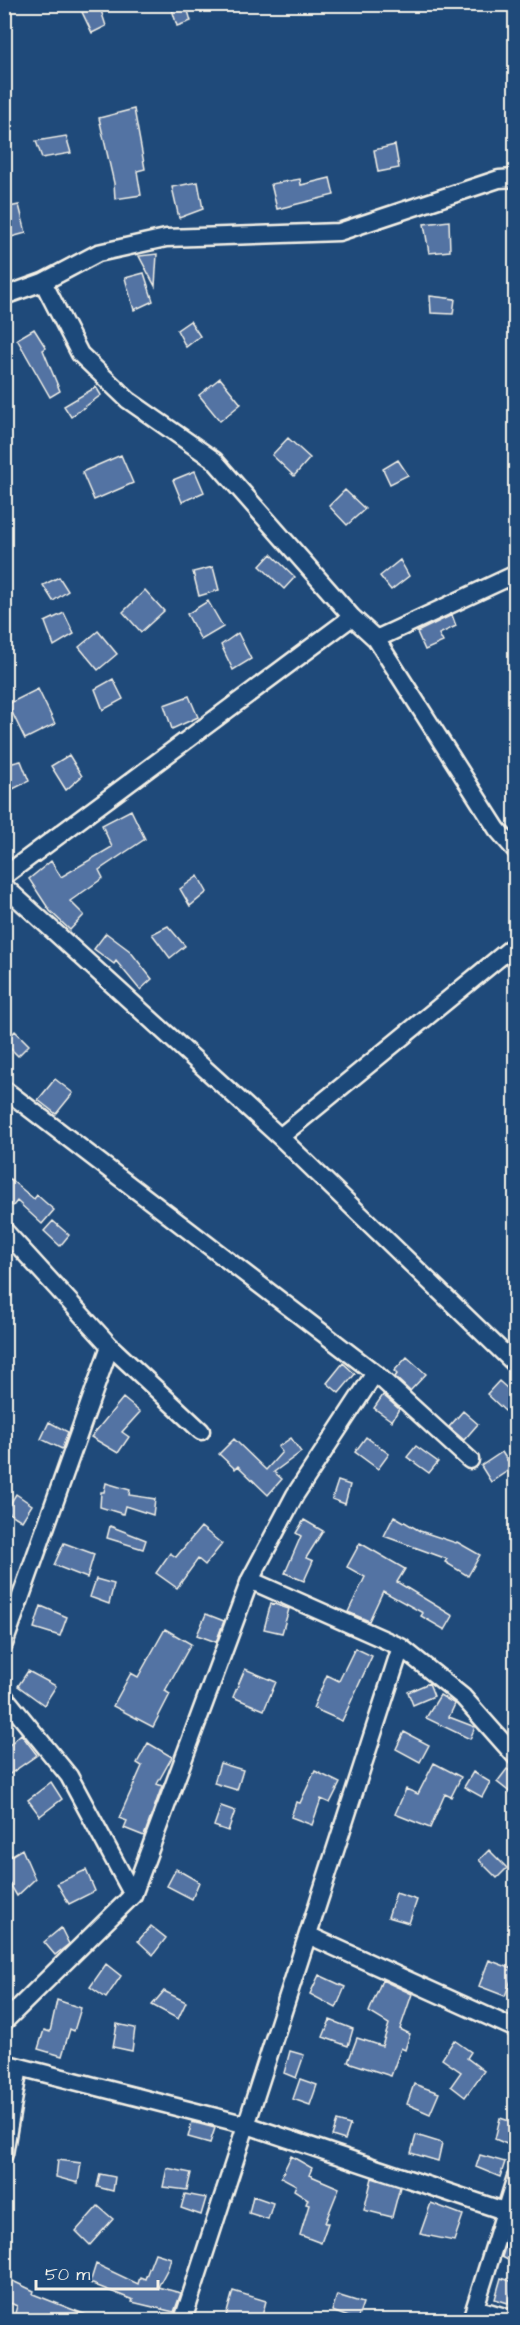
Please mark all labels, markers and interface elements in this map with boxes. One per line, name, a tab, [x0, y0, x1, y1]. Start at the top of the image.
scale bar	[36, 2253, 158, 2291]
text: 50 m	[45, 2262, 90, 2287]

